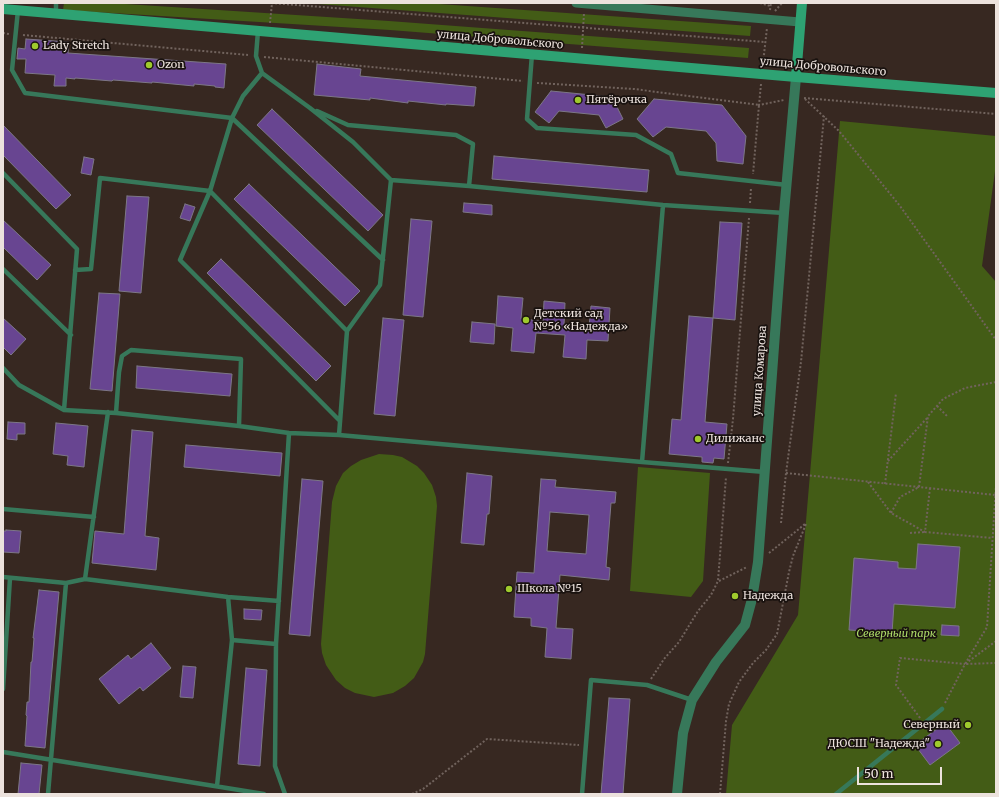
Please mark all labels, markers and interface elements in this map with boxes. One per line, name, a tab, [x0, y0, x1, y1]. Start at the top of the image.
street label: улица Добровольского	[436, 28, 564, 52]
place label: Lady Stretch	[43, 39, 110, 53]
marker: Lady Stretch	[30, 41, 40, 51]
street label: улица Добровольского	[759, 55, 887, 79]
place label: Ozon	[157, 58, 185, 72]
marker: Ozon	[144, 60, 154, 70]
place label: Пятёрочка	[586, 93, 647, 107]
marker: Пятёрочка	[573, 95, 583, 105]
place label: Детский сад №56 «Надежда»	[534, 307, 628, 333]
marker: Детский сад №56 «Надежда»	[521, 315, 531, 325]
street label: улица Комарова	[750, 325, 770, 417]
place label: Дилижанс	[706, 432, 764, 446]
marker: Дилижанс	[693, 434, 703, 444]
place label: Школа №15	[517, 582, 582, 596]
marker: Школа №15	[504, 584, 514, 594]
place label: Надежда	[743, 589, 793, 603]
marker: Надежда	[730, 591, 740, 601]
park label: Северный парк	[856, 627, 936, 641]
place label: Северный	[904, 718, 960, 732]
marker: Северный	[963, 720, 973, 730]
place label: ДЮСШ "Надежда"	[828, 737, 930, 751]
marker: ДЮСШ "Надежда"	[933, 739, 943, 749]
scale bar	[859, 759, 944, 785]
text: 50 m	[864, 766, 893, 781]

